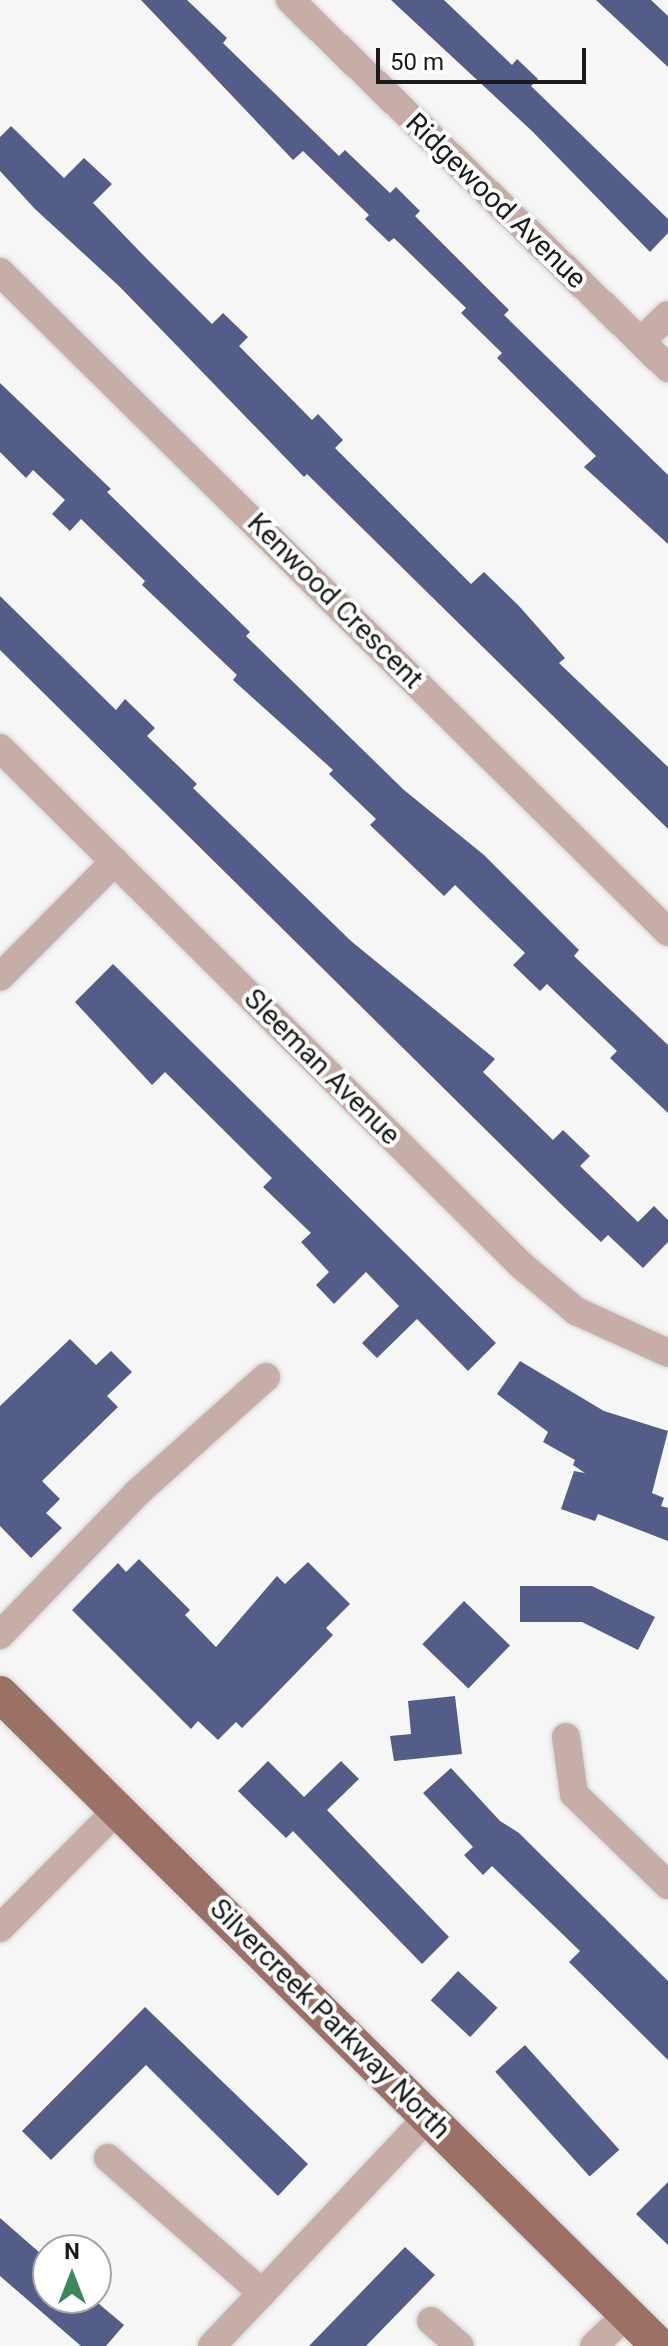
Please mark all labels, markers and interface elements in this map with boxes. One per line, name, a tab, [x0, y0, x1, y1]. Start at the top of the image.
scale bar	[380, 32, 590, 82]
text: 50 m	[390, 48, 444, 76]
street label: Ridgewood Avenue	[399, 106, 593, 296]
street label: Kenwood Crescent	[240, 506, 430, 696]
street label: Sleeman Avenue	[237, 982, 407, 1152]
street label: Silvercreek Parkway North	[203, 1892, 457, 2146]
north arrow	[32, 2234, 112, 2314]
text: N	[64, 2239, 80, 2264]

